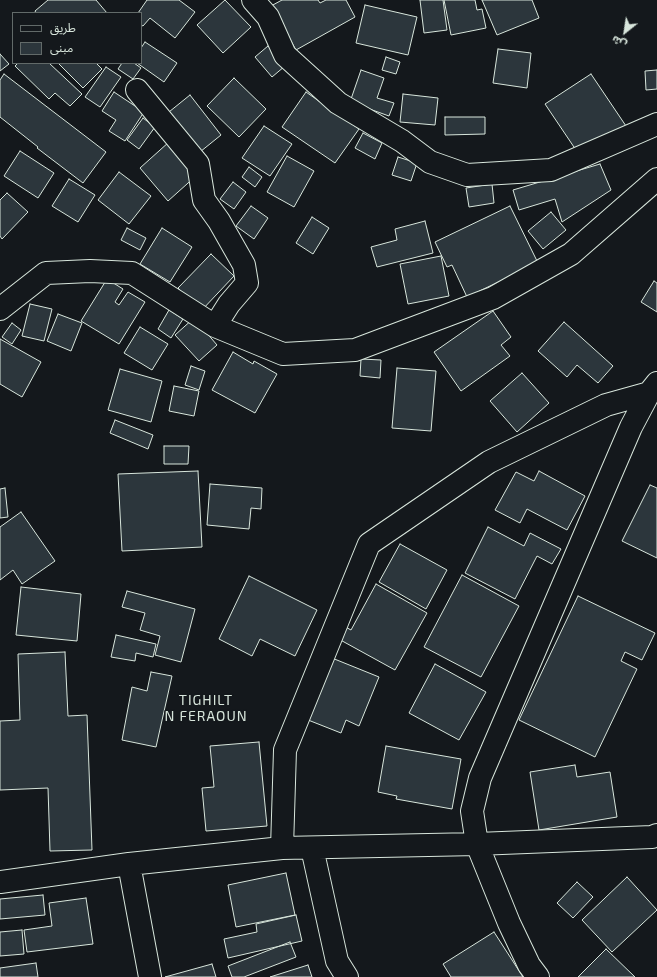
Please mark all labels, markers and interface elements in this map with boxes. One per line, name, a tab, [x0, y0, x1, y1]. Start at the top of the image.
legend	[12, 12, 142, 64]
north arrow	[605, 12, 645, 52]
text: طريق	[50, 20, 76, 34]
text: ش	[609, 33, 629, 52]
text: مبنى	[50, 40, 73, 54]
district label: TIGHILT N FERAOUN	[164, 692, 248, 724]

